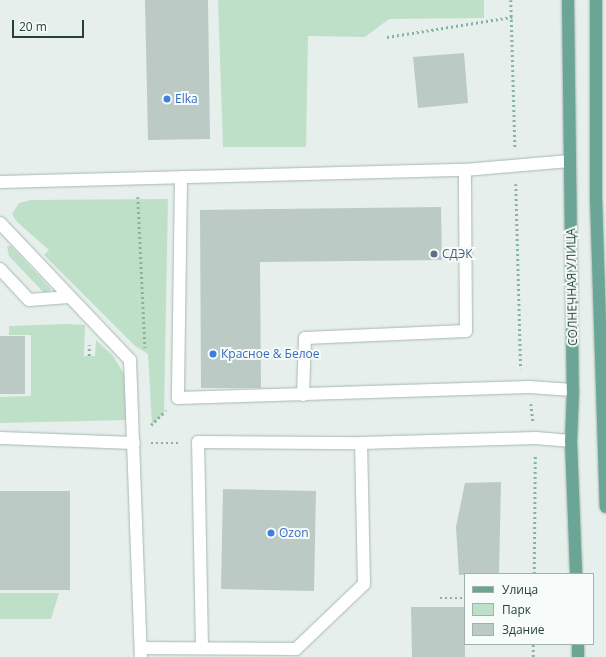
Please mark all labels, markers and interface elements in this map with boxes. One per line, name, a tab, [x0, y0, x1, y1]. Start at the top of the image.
scale bar	[14, 12, 86, 38]
text: 20 m	[19, 18, 47, 35]
place label: Elka	[175, 92, 198, 106]
marker: Elka	[162, 94, 172, 104]
street label: СОЛНЕЧНАЯ УЛИЦА	[564, 228, 580, 346]
place label: СДЭК	[442, 247, 473, 261]
marker: СДЭК	[429, 249, 439, 259]
place label: Красное & Белое	[221, 347, 320, 361]
marker: Красное & Белое	[208, 349, 218, 359]
place label: Ozon	[279, 526, 309, 540]
marker: Ozon	[266, 528, 276, 538]
legend	[464, 573, 594, 645]
text: Улица	[502, 581, 538, 598]
text: Парк	[502, 601, 531, 618]
text: Здание	[502, 621, 545, 638]

